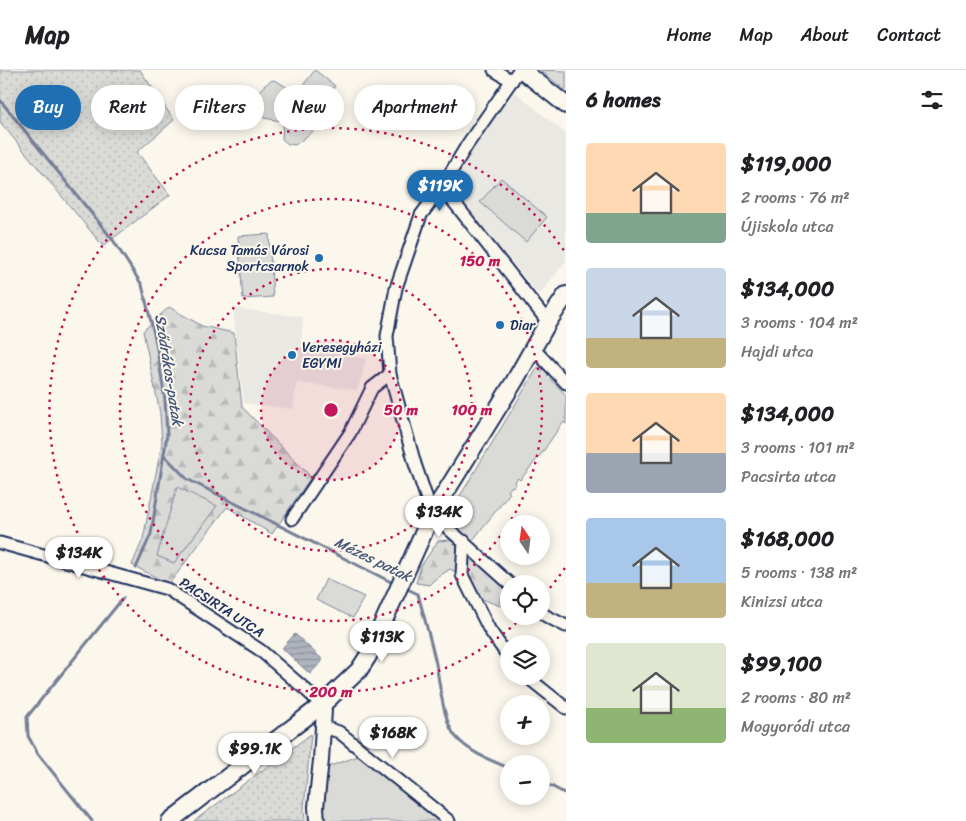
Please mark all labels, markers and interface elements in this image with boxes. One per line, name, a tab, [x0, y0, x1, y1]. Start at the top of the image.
text: Map	[25, 14, 69, 56]
text: Home	[667, 19, 712, 51]
text: Map	[740, 19, 773, 51]
text: About	[801, 19, 849, 51]
text: Contact	[877, 19, 941, 51]
text: 6 homes	[586, 81, 661, 119]
chip: Buy	[15, 85, 81, 130]
chip: Rent	[91, 85, 165, 130]
chip: Filters	[175, 85, 264, 130]
chip: New	[274, 85, 344, 130]
chip: Apartment	[354, 85, 475, 130]
icon: filters	[918, 86, 946, 114]
text: $119,000	[741, 145, 832, 183]
icon: home	[626, 163, 686, 223]
pin: $119K	[405, 170, 475, 212]
text: $119K	[418, 171, 462, 200]
text: 2 rooms · 76 m²	[741, 183, 850, 212]
text: Újiskola utca	[741, 212, 834, 241]
place label: Kucsa Tamás Városi Sportcsarnok	[190, 238, 310, 279]
text: 150 m	[460, 248, 501, 274]
marker: Kucsa Tamás Városi Sportcsarnok	[313, 252, 325, 264]
text: $134,000	[741, 270, 834, 308]
icon: home	[626, 288, 686, 348]
text: 3 rooms · 104 m²	[741, 308, 858, 337]
water label: Sződrákos-patak	[147, 312, 191, 430]
place label: Diar	[510, 313, 536, 338]
marker: Diar	[494, 319, 506, 331]
place label: Veresegyházi EGYMI	[302, 335, 383, 376]
text: Hajdi utca	[741, 337, 814, 366]
marker: Veresegyházi EGYMI	[286, 349, 298, 361]
text: $134,000	[741, 395, 834, 433]
text: 50 m	[384, 397, 419, 423]
text: 100 m	[452, 397, 493, 423]
centre of rings	[322, 401, 340, 419]
icon: home	[626, 413, 686, 473]
text: 3 rooms · 101 m²	[741, 433, 855, 462]
text: Pacsirta utca	[741, 462, 836, 491]
pin: $134K	[404, 496, 474, 538]
text: $134K	[416, 497, 462, 526]
north arrow	[500, 515, 550, 565]
map controls	[500, 515, 550, 805]
text: $168,000	[741, 520, 834, 558]
water label: Mézes patak	[330, 529, 418, 590]
pin: $134K	[44, 536, 114, 579]
text: $134K	[56, 538, 102, 567]
icon: home	[626, 538, 686, 598]
text: 5 rooms · 138 m²	[741, 558, 857, 587]
street label: PACSIRTA UTCA	[174, 570, 269, 644]
button: locate	[500, 575, 550, 625]
text: Kinizsi utca	[741, 587, 823, 616]
pin: $113K	[347, 620, 417, 663]
text: $113K	[360, 622, 404, 651]
button: layers	[500, 635, 550, 685]
text: $99,100	[741, 645, 822, 683]
icon: home	[626, 663, 686, 723]
text: 200 m	[308, 679, 353, 705]
text: 2 rooms · 80 m²	[741, 683, 851, 712]
button: +	[500, 695, 550, 745]
text: Mogyoródi utca	[741, 712, 850, 741]
pin: $168K	[358, 716, 428, 759]
text: $168K	[370, 718, 416, 747]
pin: $99.1K	[214, 732, 296, 775]
text: $99.1K	[229, 734, 281, 763]
button: −	[500, 755, 550, 805]

